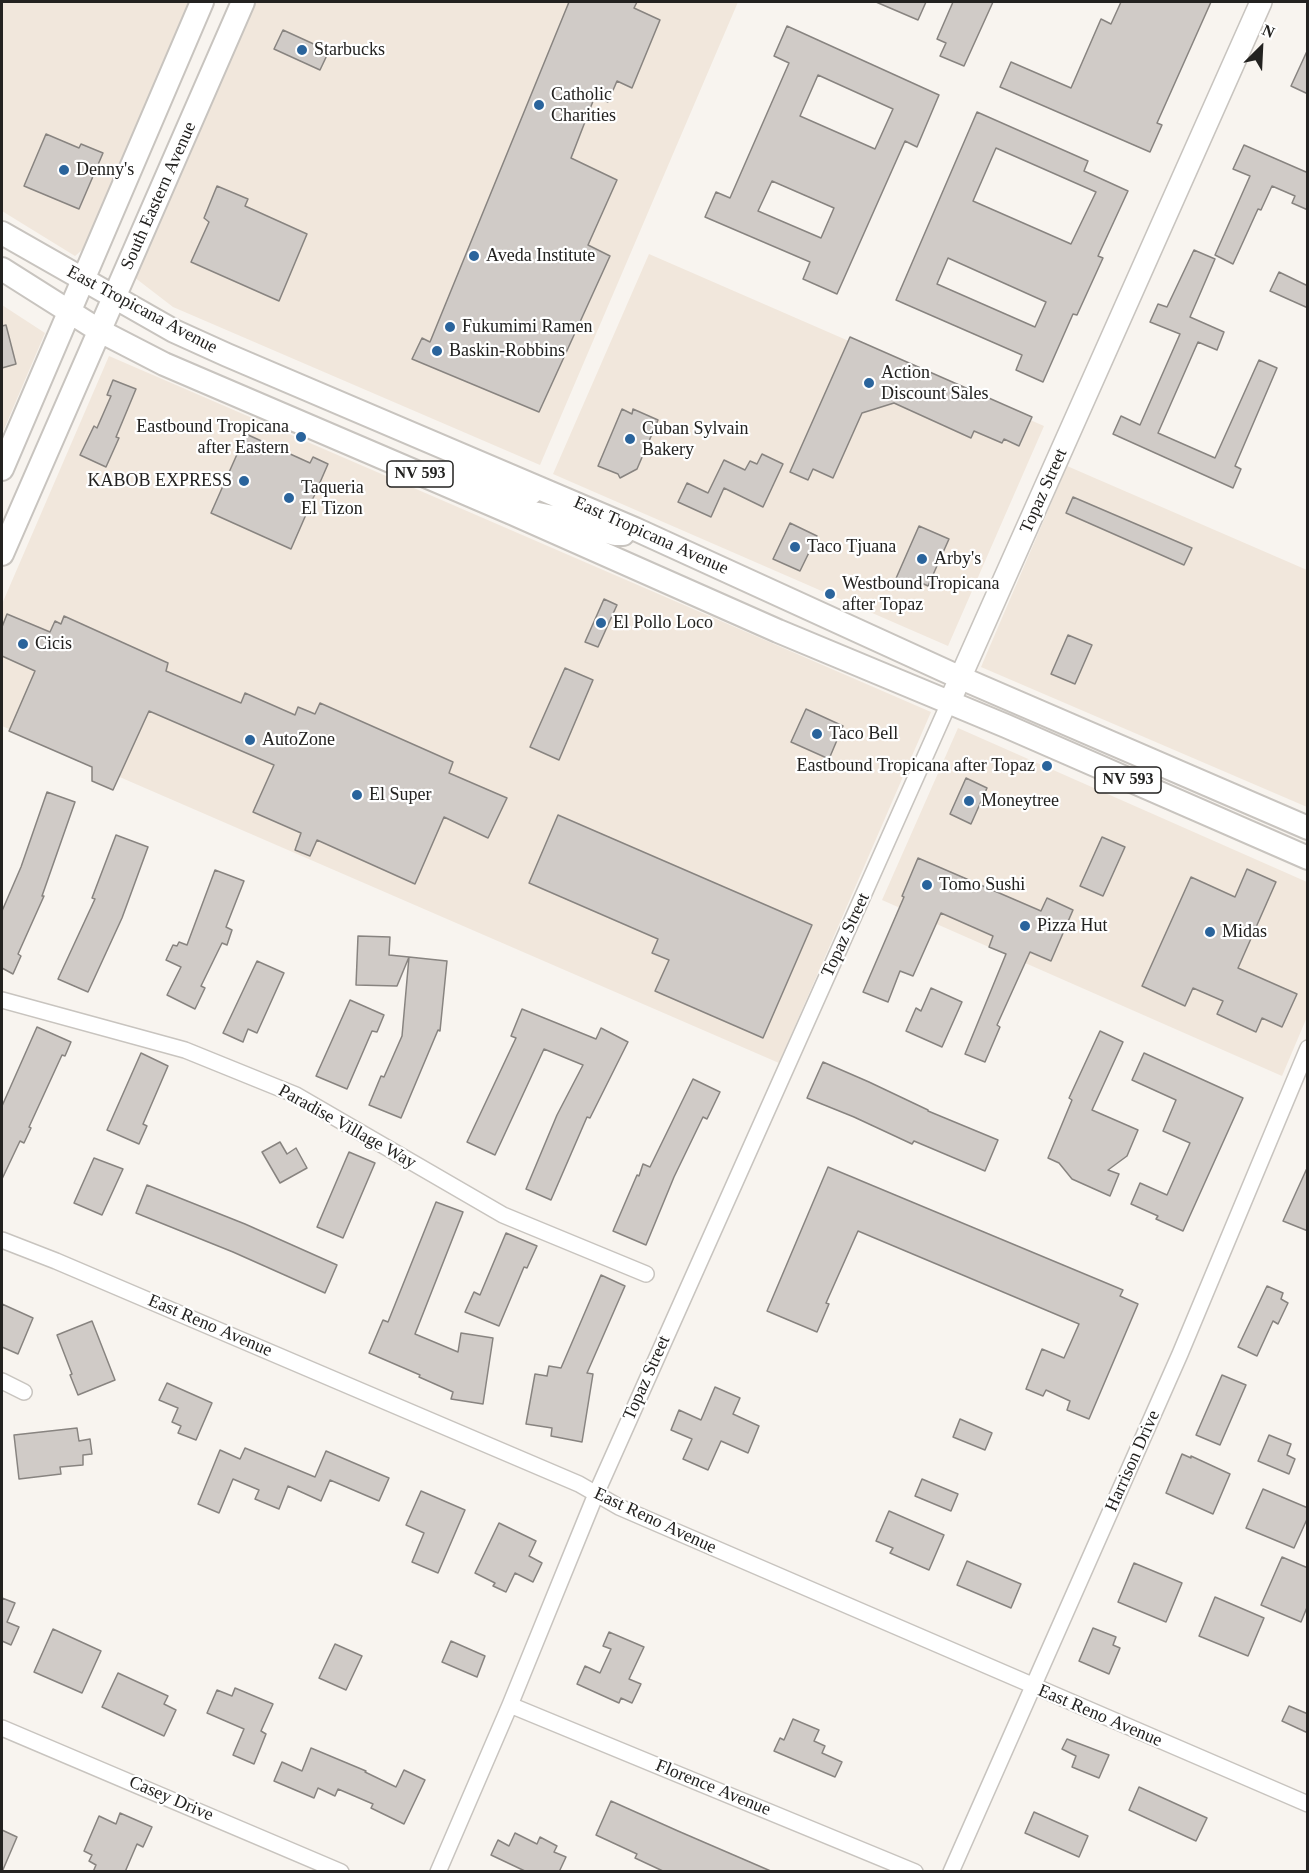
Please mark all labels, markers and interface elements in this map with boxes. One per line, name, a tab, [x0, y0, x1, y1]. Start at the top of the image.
north arrow	[1231, 18, 1291, 78]
text: N	[1260, 21, 1277, 41]
place label: Starbucks	[314, 39, 385, 61]
marker: Starbucks	[295, 43, 309, 57]
place label: Catholic Charities	[551, 84, 616, 127]
marker: Catholic Charities	[532, 98, 546, 112]
street label: South Eastern Avenue	[117, 119, 201, 273]
place label: Denny's	[76, 159, 134, 181]
marker: Denny's	[57, 163, 71, 177]
place label: Aveda Institute	[486, 245, 595, 267]
marker: Aveda Institute	[467, 249, 481, 263]
street label: East Tropicana Avenue	[63, 261, 221, 359]
place label: Fukumimi Ramen	[462, 316, 592, 338]
marker: Fukumimi Ramen	[443, 320, 457, 334]
place label: Baskin-Robbins	[449, 340, 565, 362]
marker: Baskin-Robbins	[430, 344, 444, 358]
place label: Action Discount Sales	[881, 362, 988, 404]
marker: Action Discount Sales	[862, 376, 876, 390]
place label: Eastbound Tropicana after Eastern	[136, 416, 289, 458]
place label: Cuban Sylvain Bakery	[642, 418, 748, 460]
marker: Eastbound Tropicana after Eastern	[294, 430, 308, 444]
marker: Cuban Sylvain Bakery	[623, 432, 637, 446]
street label: Topaz Street	[1016, 445, 1072, 537]
road number: NV 593	[387, 461, 453, 487]
place label: KABOB EXPRESS	[87, 470, 232, 492]
marker: KABOB EXPRESS	[237, 474, 251, 488]
place label: Taqueria El Tizon	[301, 477, 364, 520]
marker: Taqueria El Tizon	[282, 491, 296, 505]
street label: East Tropicana Avenue	[570, 492, 732, 580]
place label: Taco Tjuana	[807, 536, 896, 558]
marker: Taco Tjuana	[788, 540, 802, 554]
place label: Arby's	[934, 548, 981, 570]
marker: Arby's	[915, 552, 929, 566]
place label: Westbound Tropicana after Topaz	[842, 573, 999, 616]
marker: Westbound Tropicana after Topaz	[823, 587, 837, 601]
place label: El Pollo Loco	[613, 612, 713, 634]
marker: El Pollo Loco	[594, 616, 608, 630]
place label: Cicis	[35, 633, 72, 655]
marker: Cicis	[16, 637, 30, 651]
place label: Taco Bell	[829, 723, 898, 745]
marker: Taco Bell	[810, 727, 824, 741]
place label: AutoZone	[262, 729, 335, 751]
marker: AutoZone	[243, 733, 257, 747]
place label: Eastbound Tropicana after Topaz	[796, 755, 1035, 777]
marker: Eastbound Tropicana after Topaz	[1040, 759, 1054, 773]
road number: NV 593	[1095, 767, 1161, 793]
place label: El Super	[369, 784, 431, 806]
marker: El Super	[350, 788, 364, 802]
place label: Moneytree	[981, 790, 1059, 812]
marker: Moneytree	[962, 794, 976, 808]
place label: Tomo Sushi	[939, 874, 1025, 896]
marker: Tomo Sushi	[920, 878, 934, 892]
street label: Topaz Street	[817, 890, 875, 980]
place label: Pizza Hut	[1037, 915, 1107, 937]
marker: Pizza Hut	[1018, 919, 1032, 933]
place label: Midas	[1222, 921, 1267, 943]
marker: Midas	[1203, 925, 1217, 939]
street label: Paradise Village Way	[274, 1080, 420, 1174]
street label: East Reno Avenue	[145, 1290, 275, 1362]
street label: Topaz Street	[619, 1332, 675, 1424]
street label: Harrison Drive	[1101, 1407, 1165, 1515]
street label: East Reno Avenue	[590, 1483, 720, 1559]
street label: East Reno Avenue	[1035, 1680, 1165, 1752]
street label: Florence Avenue	[652, 1755, 774, 1821]
street label: Casey Drive	[126, 1772, 216, 1826]

